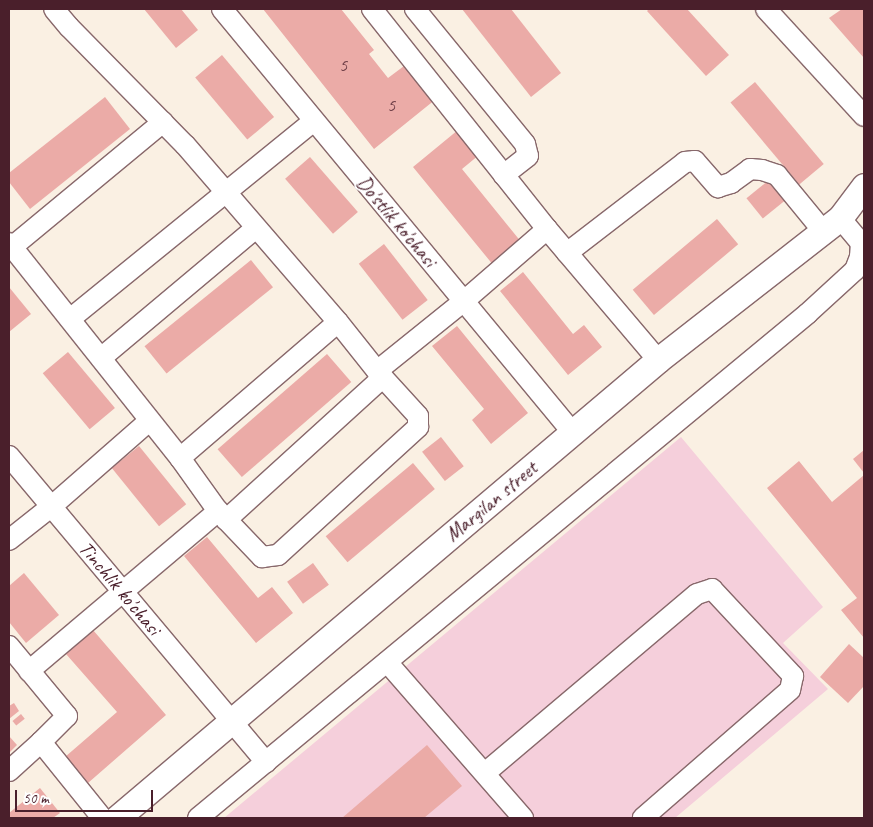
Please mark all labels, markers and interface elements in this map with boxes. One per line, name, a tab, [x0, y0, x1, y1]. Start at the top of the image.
house number: 5	[339, 55, 347, 77]
house number: 5	[387, 95, 395, 117]
street label: Do'stlik ko'chasi	[351, 170, 443, 272]
street label: Margilan street	[440, 455, 542, 547]
street label: Tinchlik ko'chasi	[73, 536, 167, 640]
scale bar	[18, 780, 155, 812]
text: 50 m	[23, 789, 49, 808]

